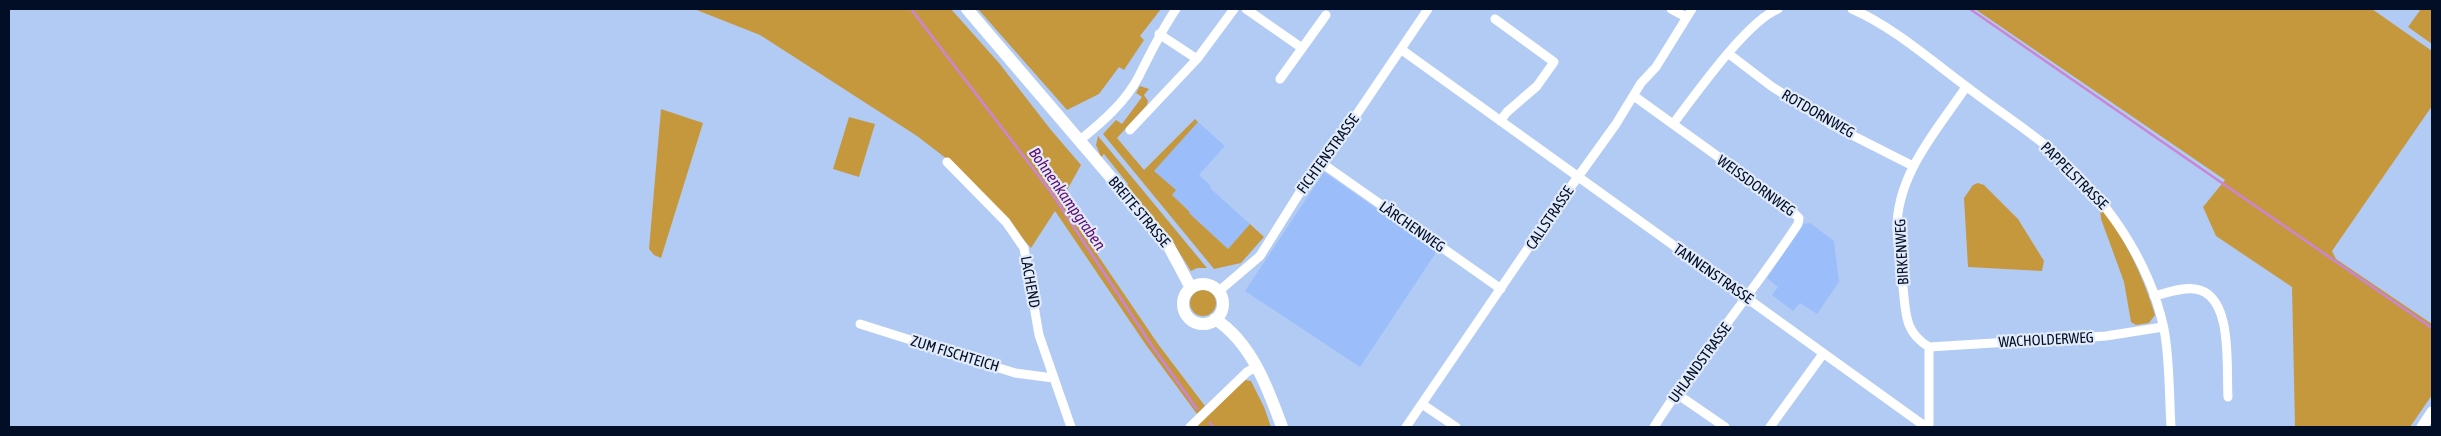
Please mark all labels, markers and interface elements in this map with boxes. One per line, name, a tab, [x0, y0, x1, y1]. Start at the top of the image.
street label: ROTDORNWEG	[1778, 86, 1858, 142]
street label: FICHTENSTRASSE	[1293, 111, 1363, 197]
street label: PAPPELSTRASSE	[2037, 139, 2111, 213]
water label: Bohnenkampgraben	[1025, 144, 1109, 254]
street label: WEISSDORNWEG	[1713, 152, 1799, 220]
street label: BREITE STRASSE	[1104, 173, 1174, 251]
street label: CALLSTRASSE	[1522, 183, 1578, 253]
street label: LÄRCHENWEG	[1376, 198, 1448, 256]
street label: BIRKENWEG	[1891, 218, 1913, 286]
street label: TANNENSTRASSE	[1670, 240, 1756, 308]
street label: LACHEND	[1017, 255, 1043, 309]
street label: UHLANDSTRASSE	[1665, 319, 1735, 407]
street label: WACHOLDERWEG	[1998, 329, 2094, 351]
street label: ZUM FISCHTEICH	[909, 332, 1001, 376]

